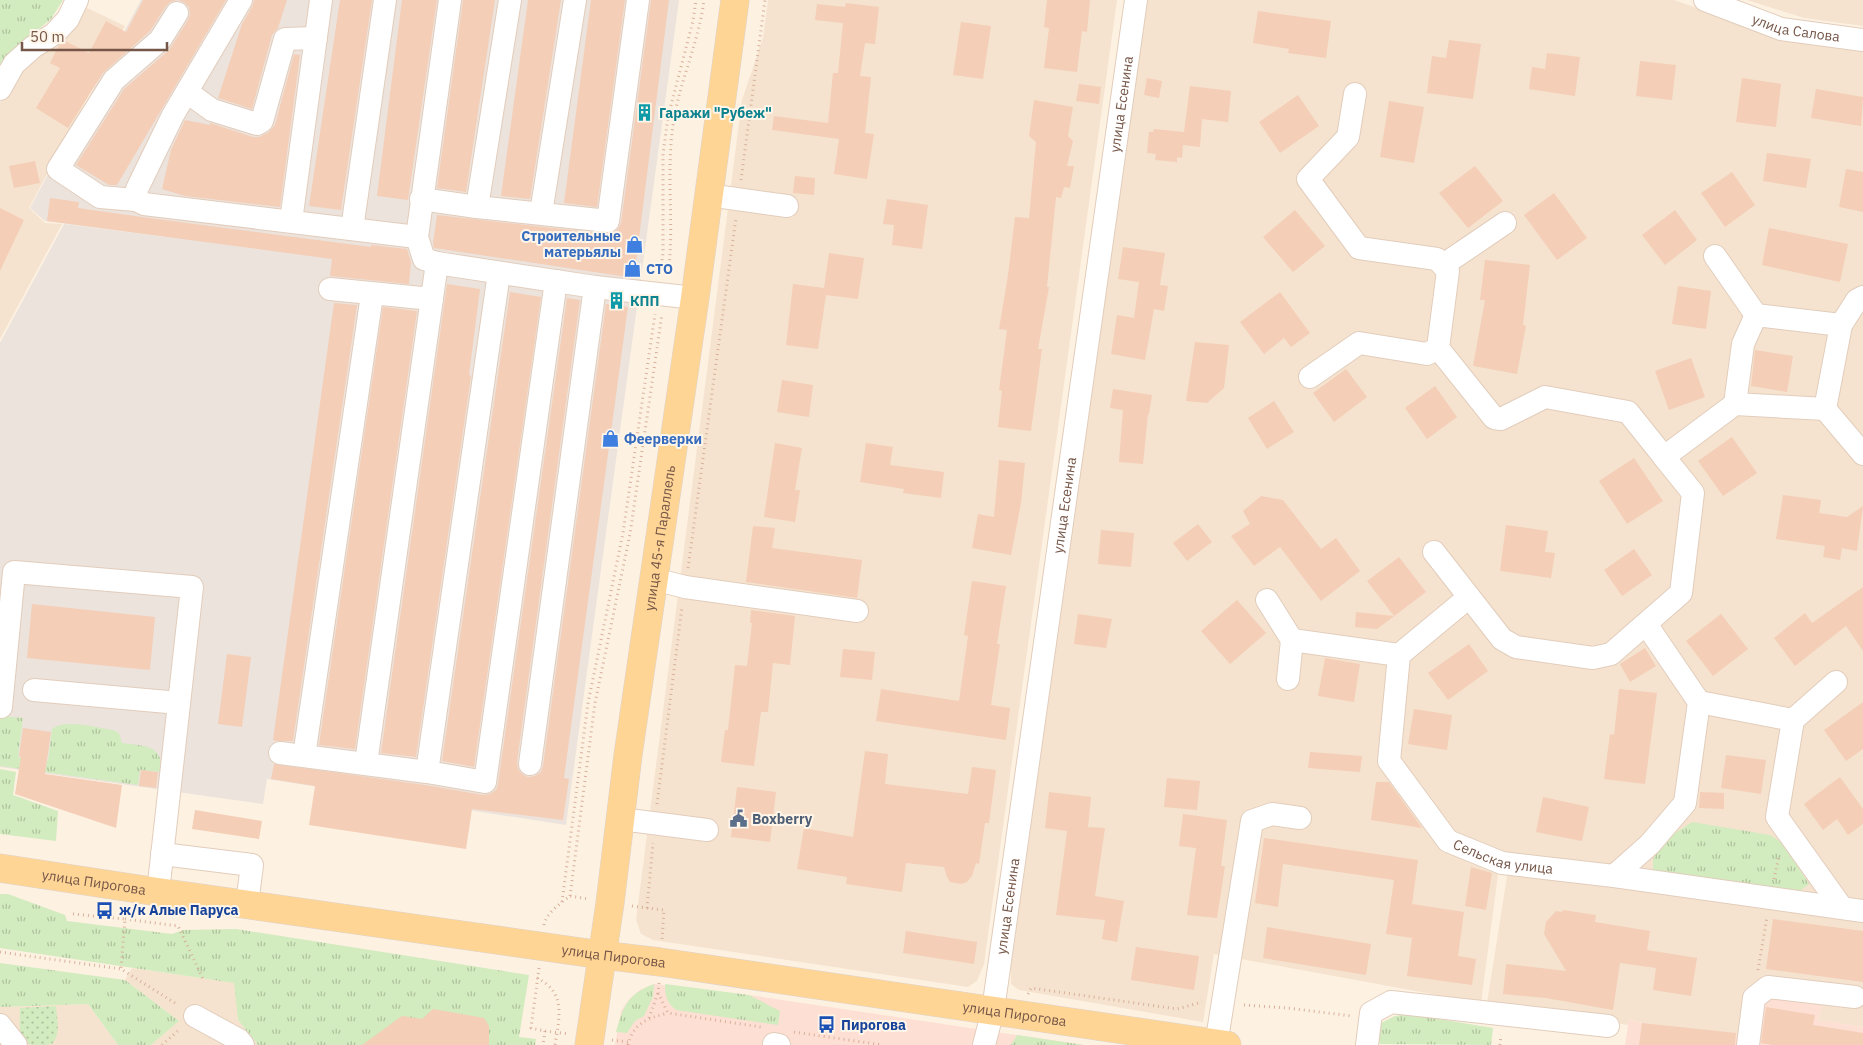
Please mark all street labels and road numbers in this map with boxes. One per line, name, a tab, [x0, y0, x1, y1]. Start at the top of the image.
street label: улица Салова	[1750, 10, 1842, 46]
street label: улица Есенина	[1106, 54, 1137, 153]
street label: улица Есенина	[1049, 455, 1080, 554]
street label: улица 45-я Параллель	[640, 464, 679, 612]
street label: Сельская улица	[1451, 835, 1555, 878]
street label: улица Есенина	[992, 856, 1023, 955]
street label: улица Пирогова	[41, 865, 148, 899]
street label: улица Пирогова	[560, 940, 668, 972]
street label: улица Пирогова	[961, 997, 1068, 1030]

